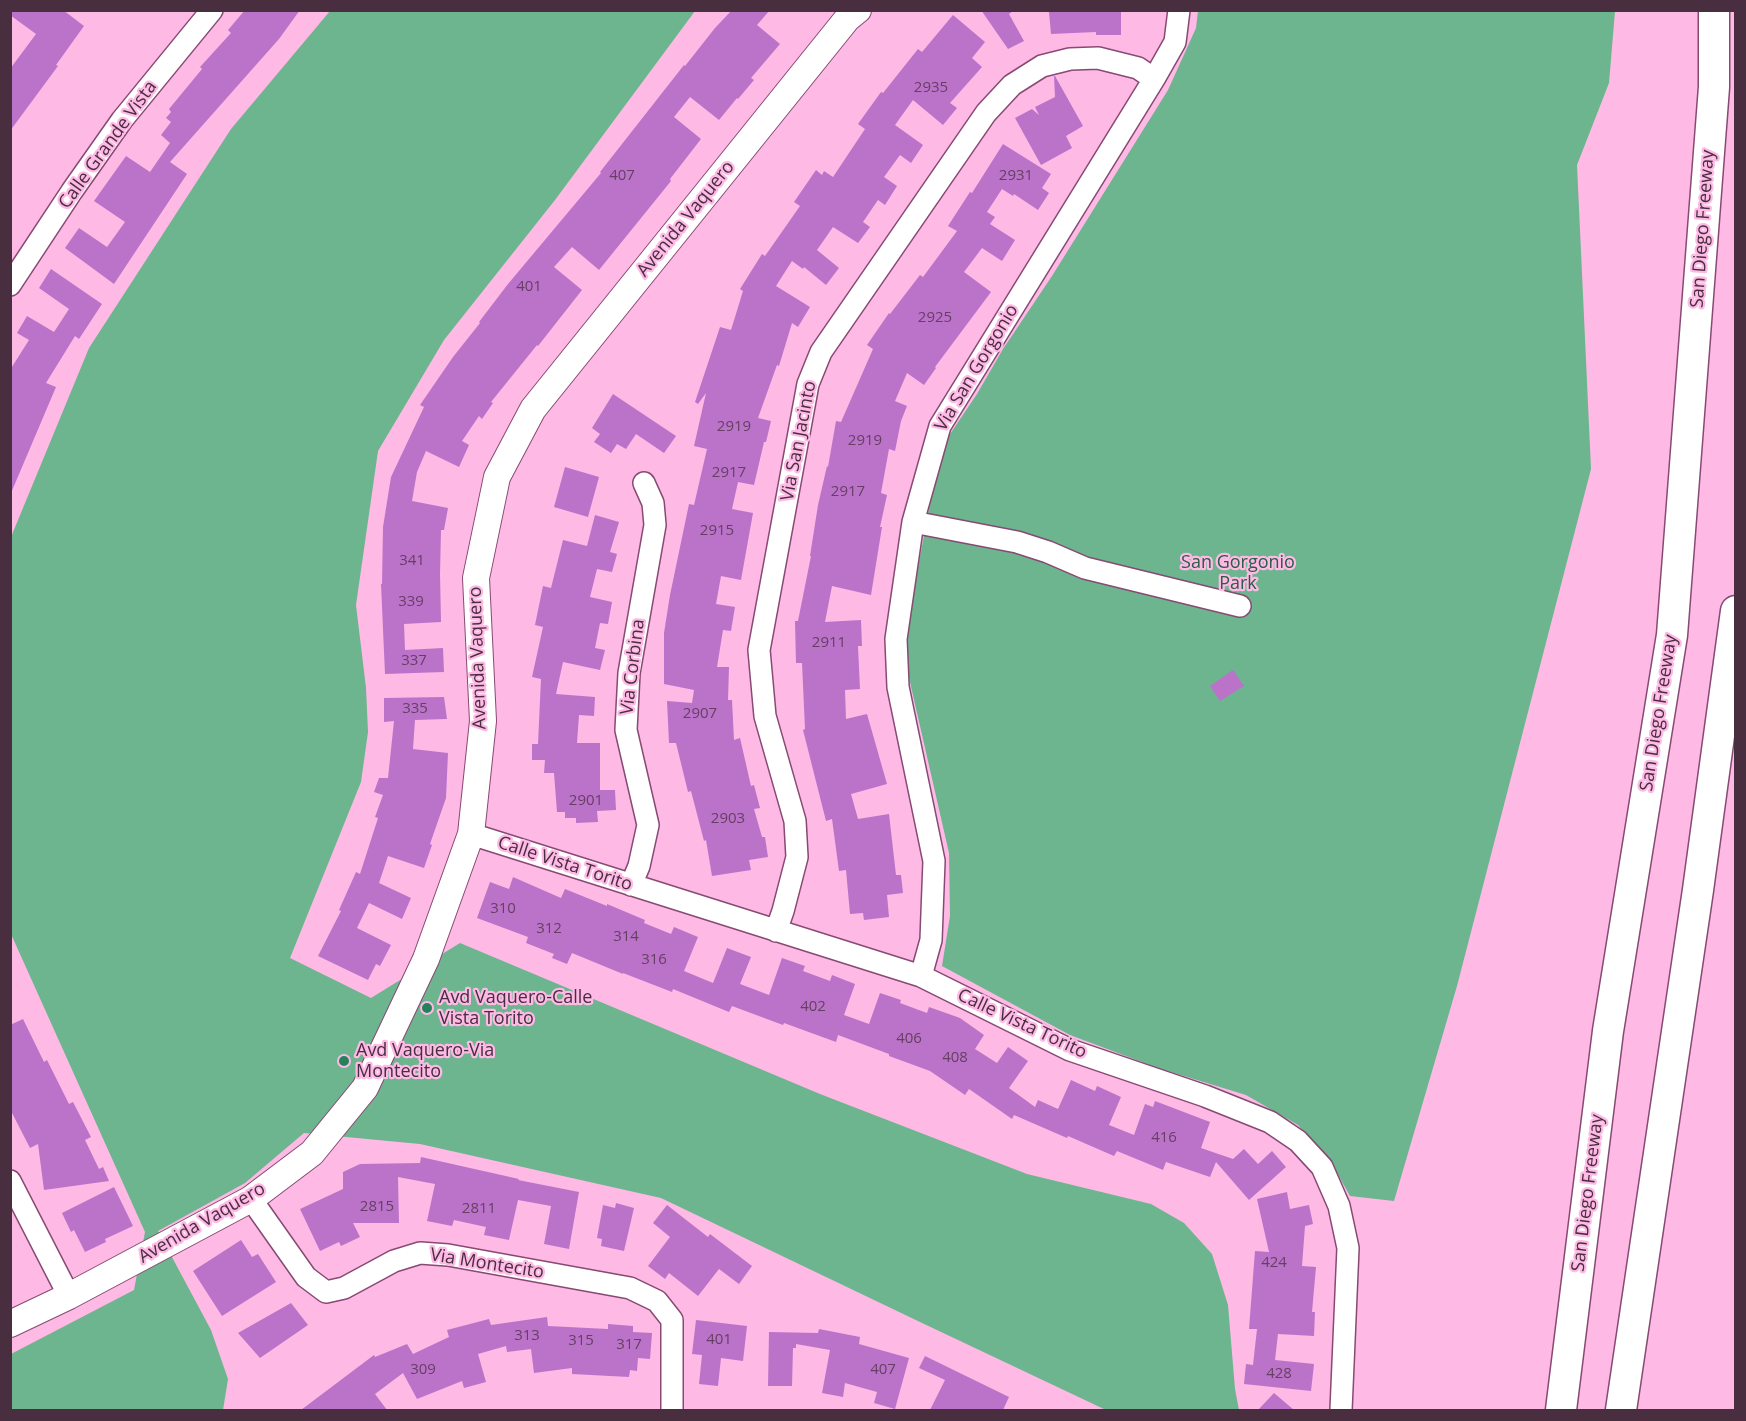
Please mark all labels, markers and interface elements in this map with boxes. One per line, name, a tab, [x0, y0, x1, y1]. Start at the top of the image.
street label: Calle Grande Vista	[54, 77, 162, 213]
house number: 2935	[914, 79, 948, 97]
street label: San Diego Freeway	[1687, 149, 1719, 309]
street label: Avenida Vaquero	[633, 157, 739, 281]
house number: 407	[609, 167, 635, 185]
house number: 2931	[999, 167, 1033, 185]
house number: 401	[516, 278, 542, 296]
street label: Via San Gorgonio	[931, 301, 1023, 435]
house number: 2925	[918, 309, 952, 327]
street label: Via San Jacinto	[777, 379, 821, 503]
house number: 2919	[717, 418, 751, 436]
house number: 2919	[848, 432, 882, 450]
house number: 2917	[712, 464, 746, 482]
house number: 2917	[831, 483, 865, 501]
house number: 2915	[700, 522, 734, 540]
house number: 341	[399, 552, 425, 570]
park label: San Gorgonio Park	[1181, 552, 1295, 594]
street label: Avenida Vaquero	[465, 586, 491, 730]
house number: 339	[398, 593, 424, 611]
street label: Via Corbina	[616, 618, 650, 716]
street label: San Diego Freeway	[1636, 633, 1682, 793]
house number: 2911	[812, 634, 846, 652]
house number: 337	[401, 652, 427, 670]
house number: 335	[402, 700, 428, 718]
house number: 2907	[683, 705, 717, 723]
house number: 2901	[569, 792, 603, 810]
house number: 2903	[711, 810, 745, 828]
street label: Calle Vista Torito	[495, 832, 635, 896]
house number: 310	[490, 900, 516, 918]
house number: 312	[536, 920, 562, 938]
house number: 314	[613, 928, 639, 946]
house number: 316	[641, 951, 667, 969]
street label: Calle Vista Torito	[954, 985, 1090, 1063]
place label: Avd Vaquero-Calle Vista Torito	[439, 987, 592, 1030]
house number: 402	[800, 998, 826, 1016]
marker: Avd Vaquero-Calle Vista Torito	[420, 1001, 434, 1015]
house number: 406	[896, 1030, 922, 1048]
place label: Avd Vaquero-Via Montecito	[356, 1040, 494, 1082]
house number: 408	[942, 1049, 968, 1067]
marker: Avd Vaquero-Via Montecito	[337, 1054, 351, 1068]
street label: San Diego Freeway	[1568, 1113, 1608, 1273]
house number: 416	[1151, 1129, 1177, 1147]
street label: Avenida Vaquero	[135, 1178, 269, 1268]
house number: 2815	[360, 1198, 394, 1216]
house number: 2811	[462, 1200, 496, 1218]
street label: Via Montecito	[429, 1244, 545, 1284]
house number: 424	[1261, 1254, 1287, 1272]
house number: 313	[514, 1327, 540, 1345]
house number: 401	[706, 1331, 732, 1349]
house number: 315	[568, 1332, 594, 1350]
house number: 317	[616, 1336, 642, 1354]
house number: 309	[410, 1361, 436, 1379]
house number: 407	[870, 1361, 896, 1379]
house number: 428	[1266, 1365, 1292, 1383]

